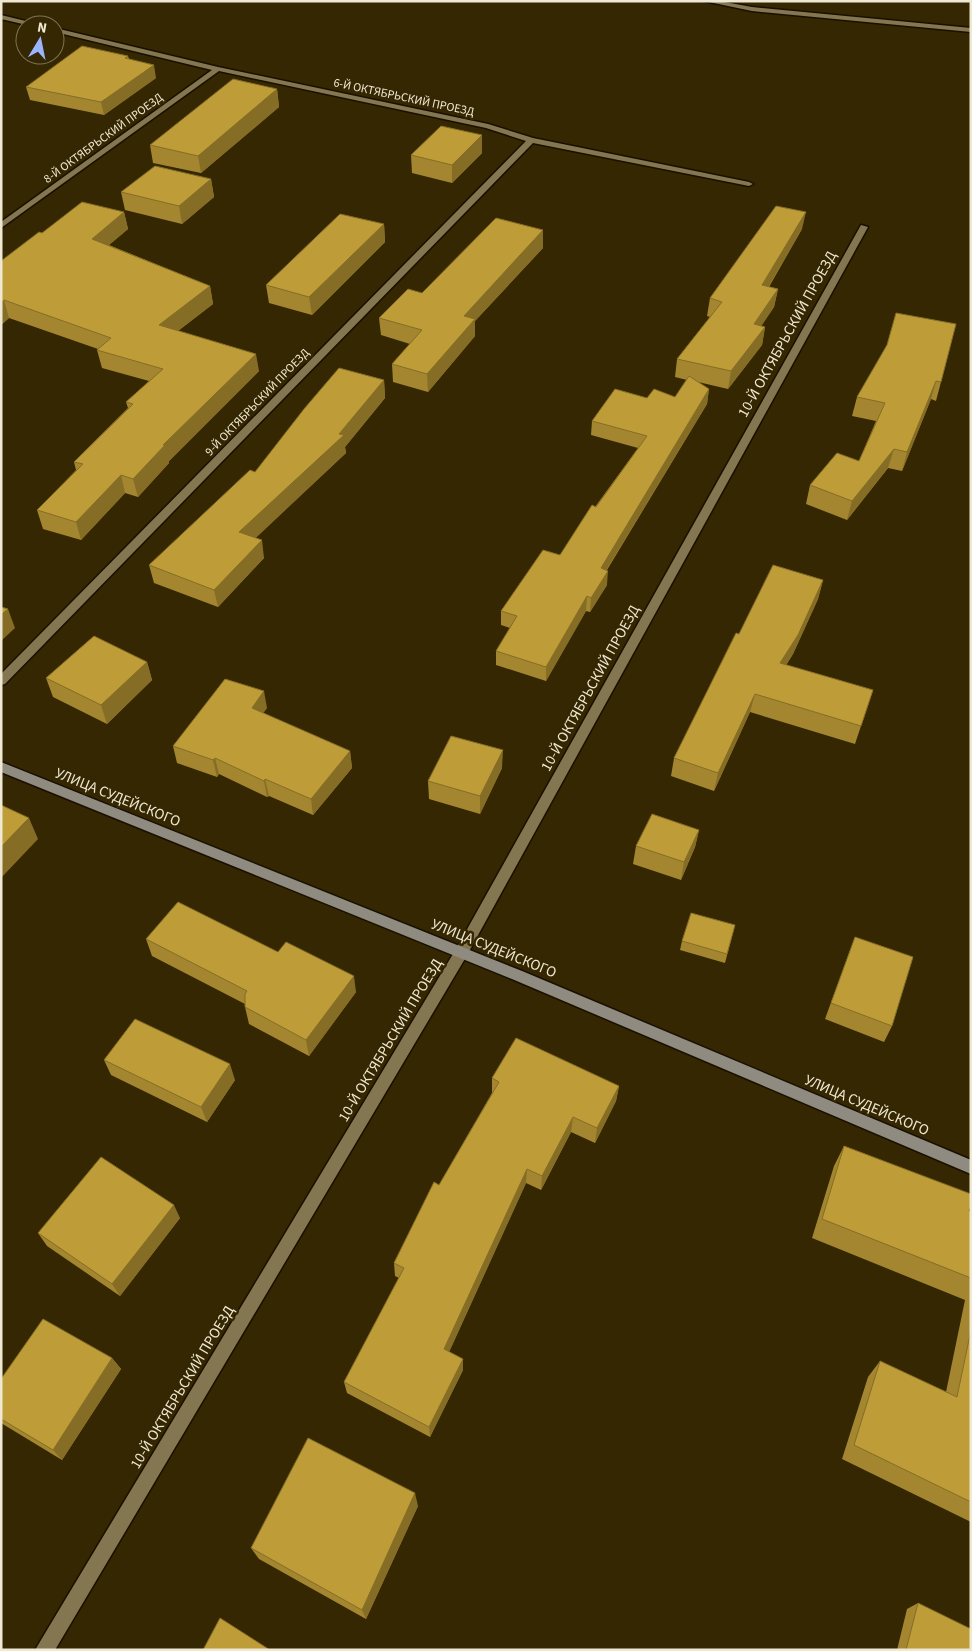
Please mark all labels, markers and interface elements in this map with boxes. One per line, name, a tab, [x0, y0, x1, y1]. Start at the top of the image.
north arrow	[15, 15, 65, 65]
text: N	[36, 18, 48, 39]
street label: 6-Й ОКТЯБРЬСКИЙ ПРОЕЗД	[332, 74, 476, 121]
street label: 8-Й ОКТЯБРЬСКИЙ ПРОЕЗД	[40, 89, 167, 187]
street label: 10-Й ОКТЯБРЬСКИЙ ПРОЕЗД	[733, 247, 842, 421]
street label: 9-Й ОКТЯБРЬСКИЙ ПРОЕЗД	[201, 345, 314, 460]
street label: 10-Й ОКТЯБРЬСКИЙ ПРОЕЗД	[536, 601, 645, 775]
street label: УЛИЦА СУДЕЙСКОГО	[52, 763, 184, 832]
street label: УЛИЦА СУДЕЙСКОГО	[428, 914, 560, 983]
street label: 10-Й ОКТЯБРЬСКИЙ ПРОЕЗД	[333, 954, 448, 1126]
street label: УЛИЦА СУДЕЙСКОГО	[801, 1070, 932, 1141]
street label: 10-Й ОКТЯБРЬСКИЙ ПРОЕЗД	[125, 1301, 240, 1473]

